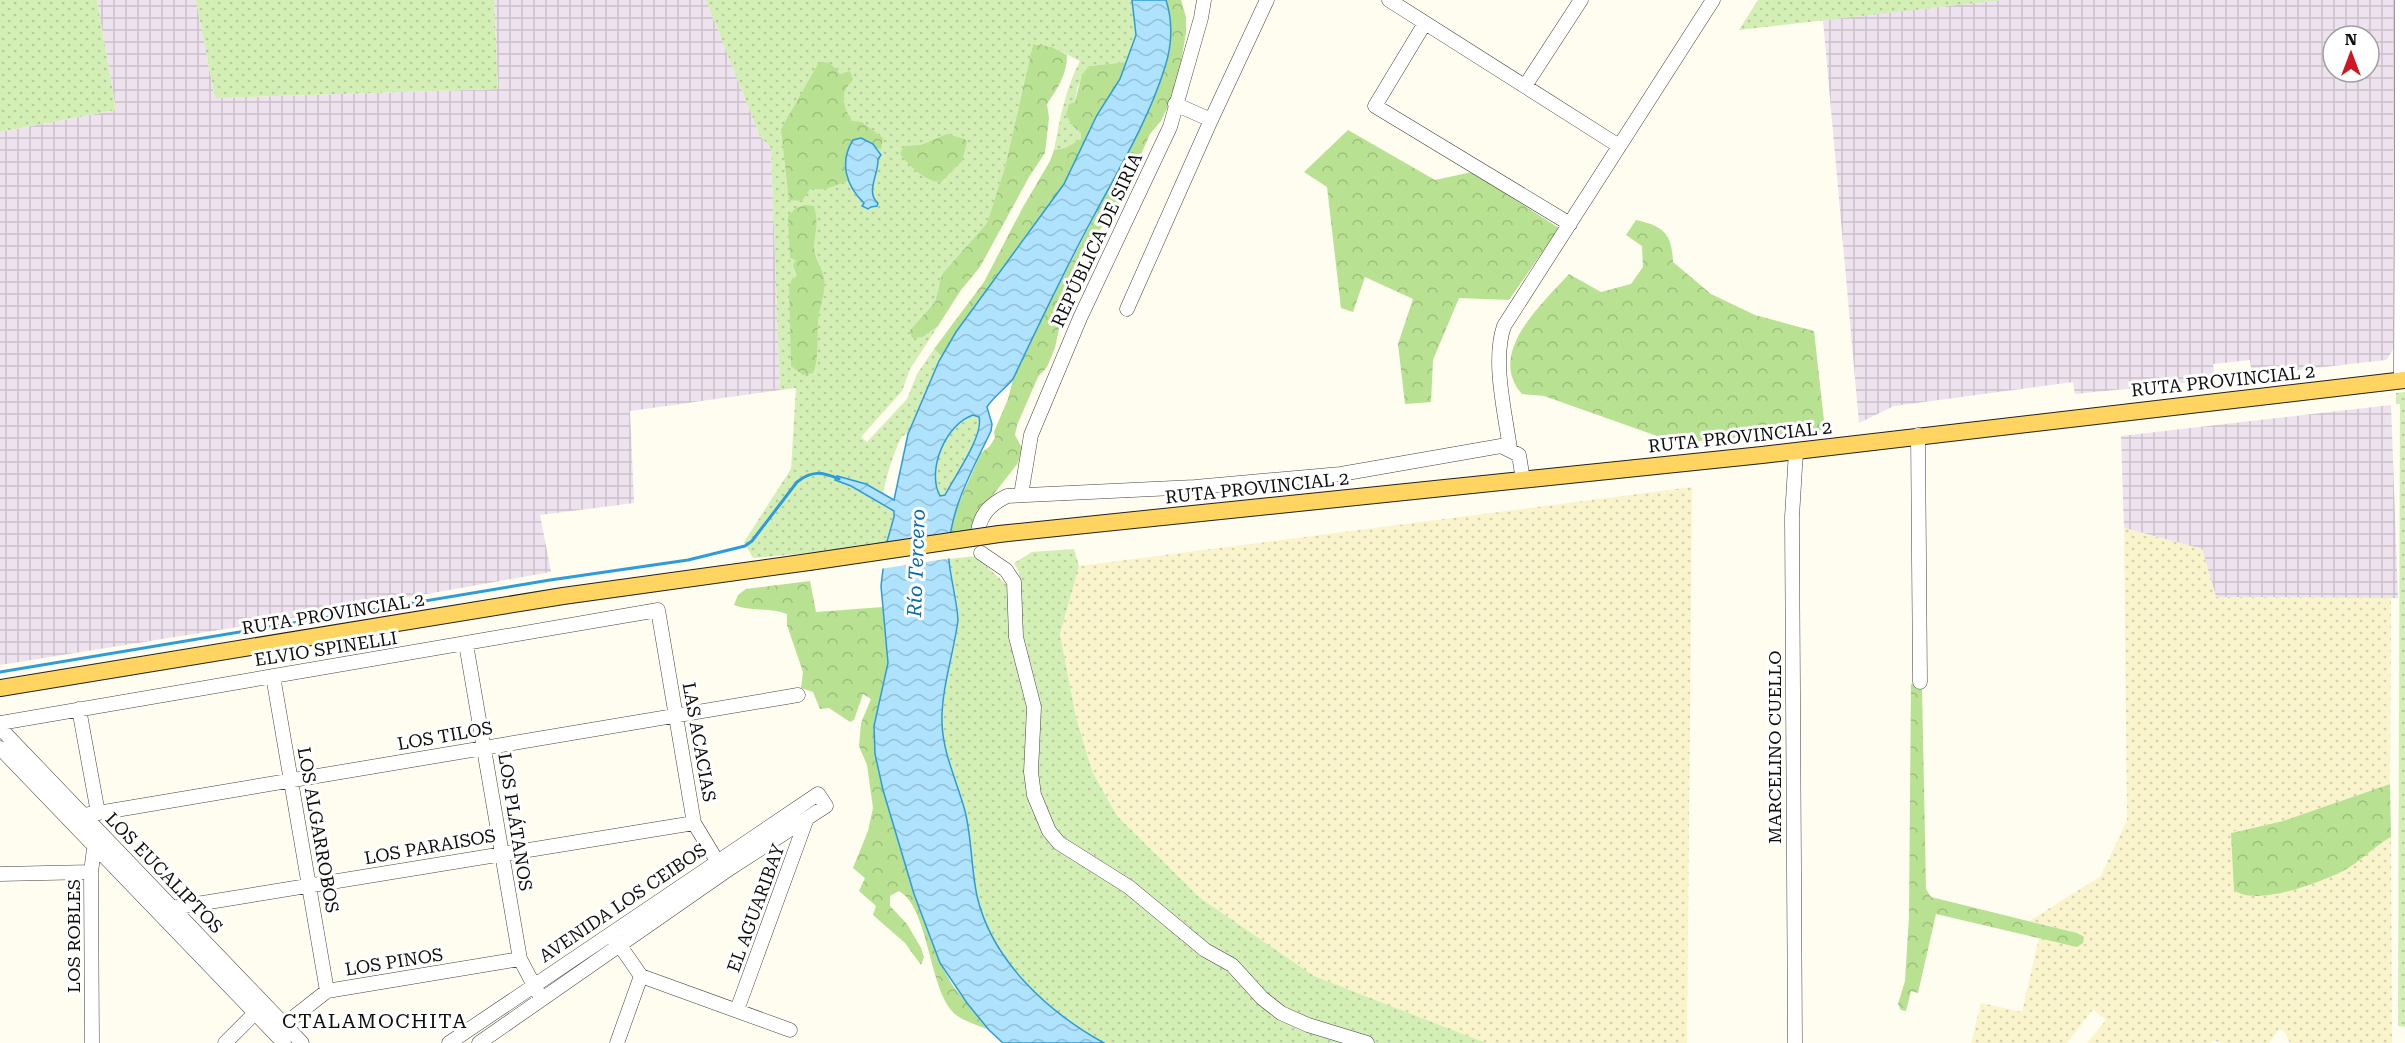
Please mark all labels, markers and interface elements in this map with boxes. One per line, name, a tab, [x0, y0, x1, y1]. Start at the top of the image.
north arrow	[2321, 24, 2381, 84]
text: N	[2345, 30, 2357, 49]
street label: REPÚBLICA DE SIRIA	[1047, 149, 1146, 330]
street label: RUTA PROVINCIAL 2	[2130, 360, 2316, 401]
street label: RUTA PROVINCIAL 2	[1647, 416, 1833, 457]
street label: RUTA PROVINCIAL 2	[1164, 467, 1350, 508]
water label: Río Tercero	[902, 508, 930, 619]
street label: RUTA PROVINCIAL 2	[240, 589, 426, 638]
street label: ELVIO SPINELLI	[253, 627, 399, 670]
street label: MARCELINO CUELLO	[1764, 650, 1785, 844]
street label: LAS ACACIAS	[679, 680, 720, 803]
street label: LOS TILOS	[396, 717, 494, 754]
street label: LOS ALGARROBOS	[294, 745, 343, 915]
street label: LOS PLÁTANOS	[494, 751, 537, 892]
street label: LOS EUCALIPTOS	[101, 808, 227, 937]
street label: LOS PARAISOS	[363, 825, 497, 868]
street label: AVENIDA LOS CEIBOS	[535, 839, 710, 966]
street label: EL AGUARIBAY	[723, 840, 789, 975]
street label: LOS ROBLES	[63, 879, 84, 993]
street label: LOS PINOS	[343, 943, 445, 980]
district label: CTALAMOCHITA	[282, 1009, 468, 1033]

